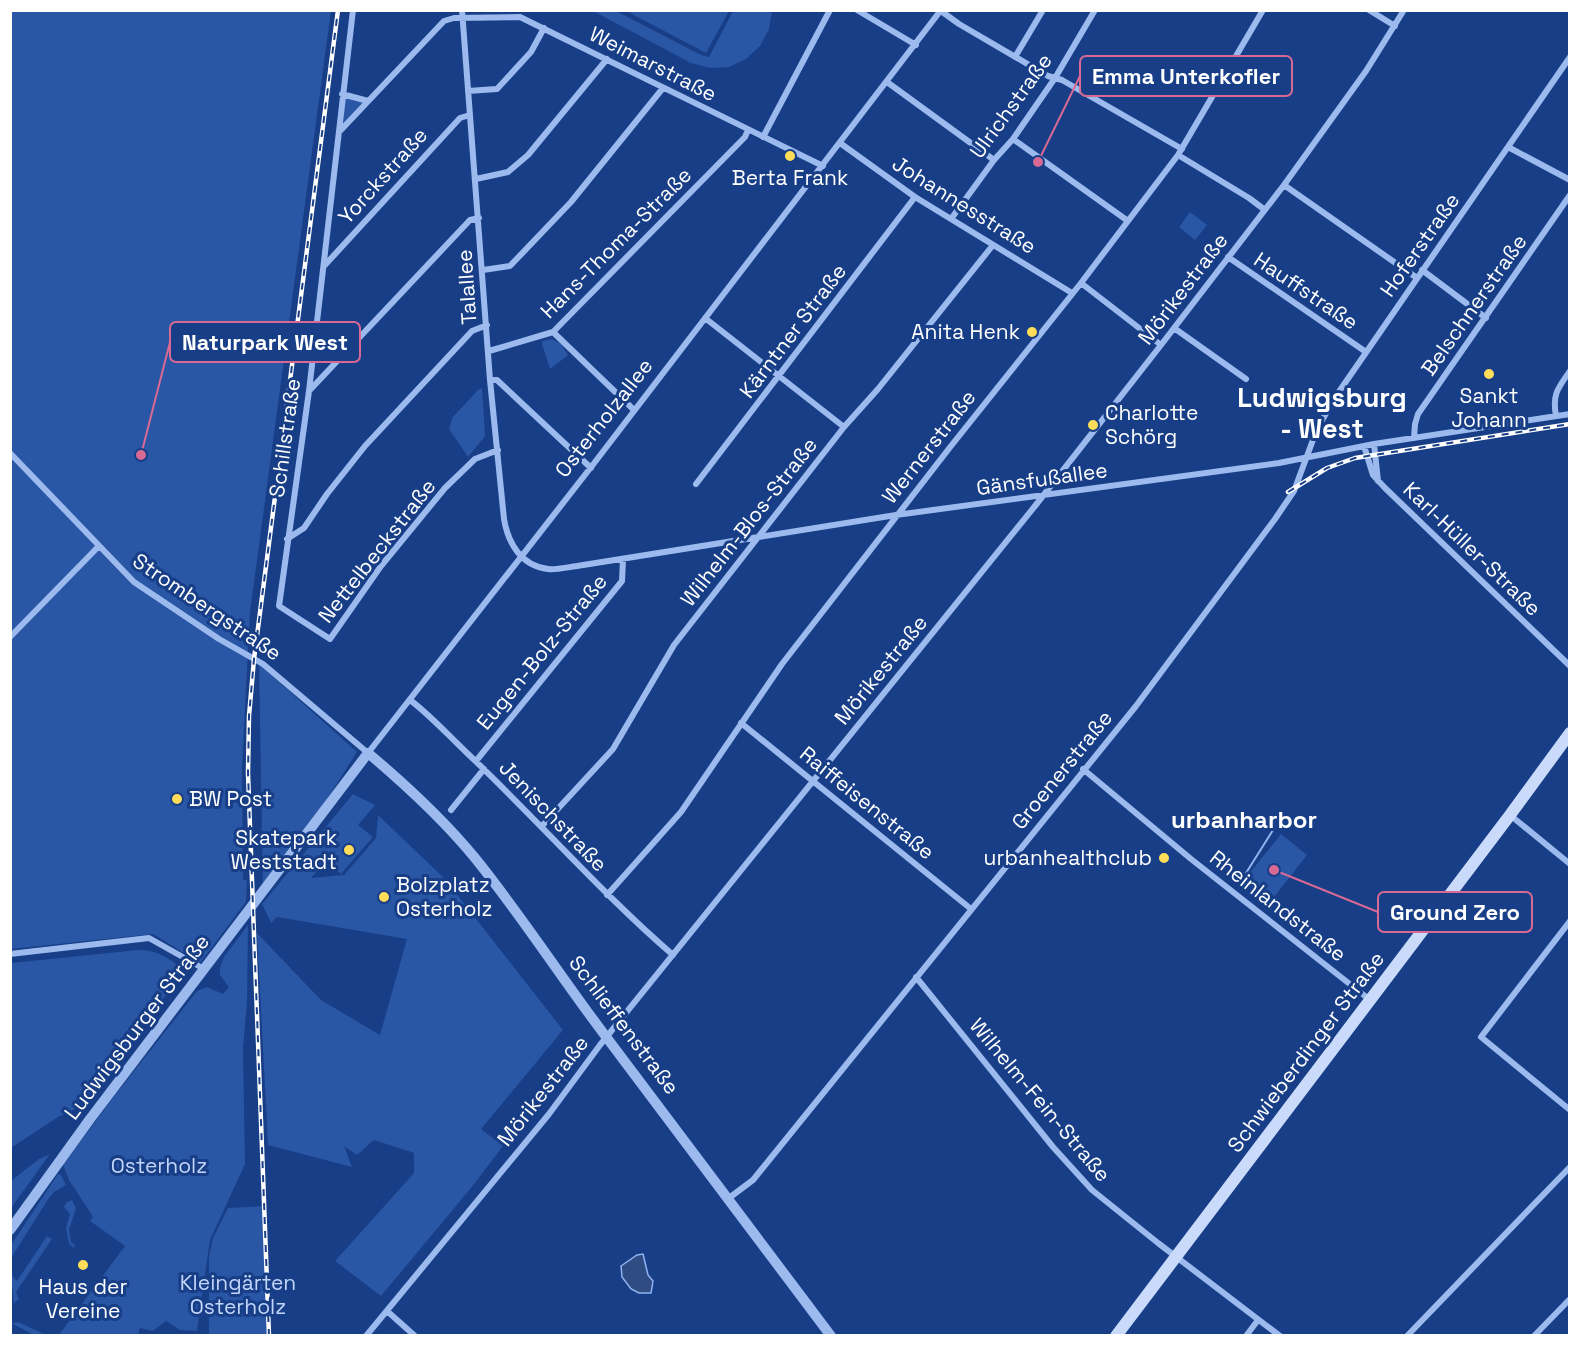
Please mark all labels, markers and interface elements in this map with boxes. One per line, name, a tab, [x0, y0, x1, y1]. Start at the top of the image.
street label: Weimarstraße	[585, 20, 721, 107]
street label: Ulrichstraße	[963, 48, 1058, 164]
callout: Emma Unterkofler	[1080, 56, 1292, 96]
text: Emma Unterkofler	[1092, 62, 1280, 90]
street label: Yorckstraße	[332, 122, 433, 230]
marker: Berta Frank	[783, 149, 797, 163]
street label: Johannesstraße	[887, 149, 1041, 260]
street label: Hans-Thoma-Straße	[534, 161, 697, 324]
place label: Berta Frank	[732, 164, 848, 191]
street label: Hoferstraße	[1374, 187, 1465, 302]
street label: Mörikestraße	[1132, 227, 1233, 350]
street label: Belschnerstraße	[1415, 229, 1532, 381]
street label: Hauffstraße	[1249, 246, 1364, 335]
street label: Talallee	[450, 249, 483, 325]
street label: Kärntner Straße	[733, 258, 852, 403]
place label: Anita Henk	[911, 318, 1020, 345]
callout: Naturpark West	[170, 322, 360, 362]
marker: Anita Henk	[1025, 325, 1039, 339]
text: Naturpark West	[182, 328, 348, 356]
street label: Osterholzallee	[549, 353, 658, 483]
marker: Sankt Johann	[1482, 367, 1496, 381]
street label: Schillstraße	[263, 377, 306, 499]
district label: Ludwigsburg - West	[1237, 380, 1407, 446]
place label: Sankt Johann	[1451, 382, 1527, 433]
street label: Wernerstraße	[876, 384, 981, 509]
place label: Charlotte Schörg	[1105, 399, 1198, 450]
marker: Charlotte Schörg	[1086, 418, 1100, 432]
street label: Wilhelm-Blos-Straße	[674, 432, 823, 612]
street label: Gänsfußallee	[975, 456, 1109, 501]
street label: Nettelbeckstraße	[312, 473, 441, 628]
street label: Karl-Hüller-Straße	[1398, 476, 1547, 621]
street label: Strombergstraße	[128, 547, 287, 666]
street label: Eugen-Bolz-Straße	[470, 568, 613, 735]
street label: Mörikestraße	[828, 609, 933, 730]
street label: Groenerstraße	[1005, 705, 1118, 835]
street label: Raiffeisenstraße	[794, 740, 940, 865]
street label: Jenischstraße	[493, 754, 613, 877]
place label: BW Post	[189, 785, 272, 812]
marker: BW Post	[170, 792, 184, 806]
district label: urbanharbor	[1171, 804, 1317, 835]
place label: Skatepark Weststadt	[231, 824, 337, 875]
marker: Skatepark Weststadt	[342, 843, 356, 857]
place label: urbanhealthclub	[984, 844, 1152, 871]
street label: Rheinlandstraße	[1205, 844, 1352, 967]
marker: urbanhealthclub	[1157, 851, 1171, 865]
place label: Bolzplatz Osterholz	[396, 871, 492, 922]
marker: Bolzplatz Osterholz	[377, 890, 391, 904]
callout: Ground Zero	[1378, 892, 1532, 932]
text: Ground Zero	[1390, 898, 1520, 926]
street label: Ludwigsburger Straße	[58, 929, 215, 1125]
street label: Schwieberdinger Straße	[1221, 946, 1390, 1158]
street label: Schlieffenstraße	[563, 950, 685, 1100]
street label: Wilhelm-Fein-Straße	[964, 1012, 1117, 1187]
street label: Mörikestraße	[491, 1030, 594, 1151]
park label: Osterholz	[111, 1152, 207, 1179]
marker: Haus der Vereine	[76, 1258, 90, 1272]
park label: Kleingärten Osterholz	[180, 1269, 296, 1320]
place label: Haus der Vereine	[39, 1273, 127, 1324]

